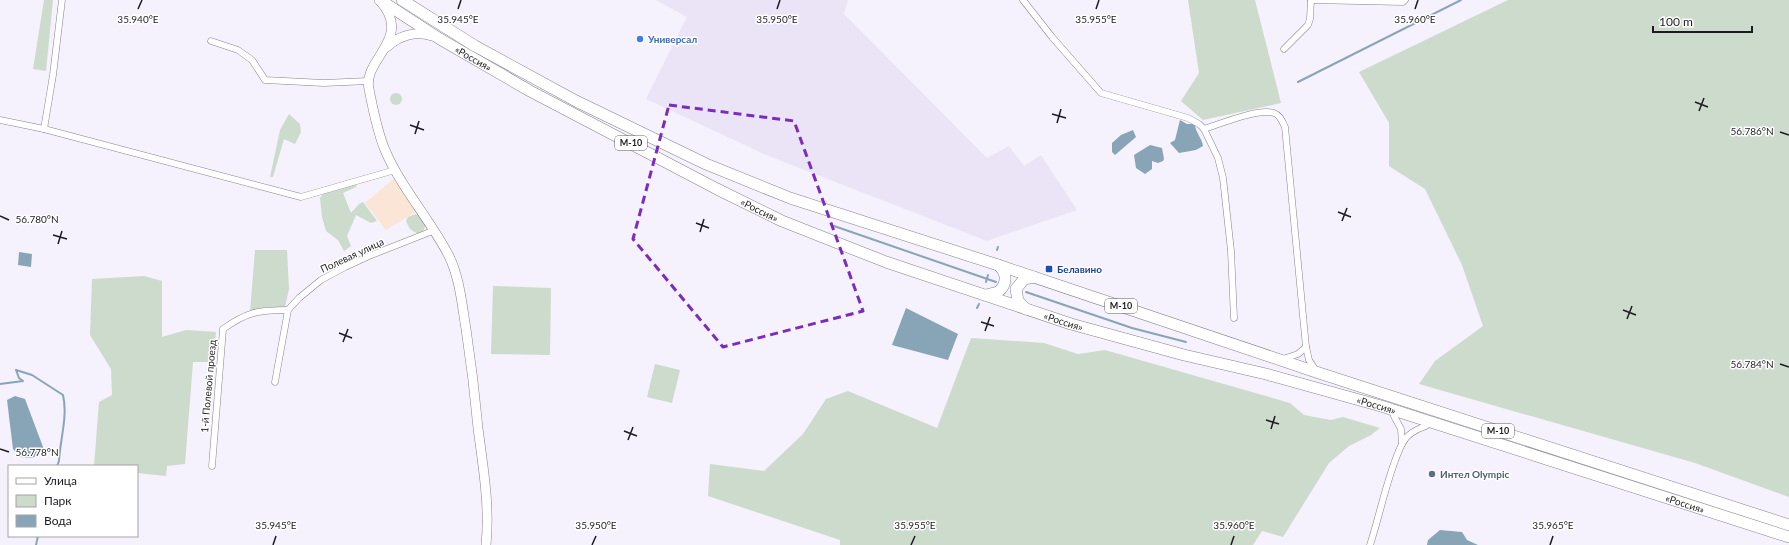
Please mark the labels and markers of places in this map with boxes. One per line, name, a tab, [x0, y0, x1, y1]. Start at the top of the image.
place label: Универсал	[647, 33, 697, 45]
marker: Универсал	[635, 34, 645, 44]
place label: Белавино	[1057, 263, 1102, 275]
marker: Белавино	[1044, 264, 1054, 274]
place label: Интел Olympic	[1440, 468, 1509, 480]
marker: Интел Olympic	[1427, 469, 1437, 479]

